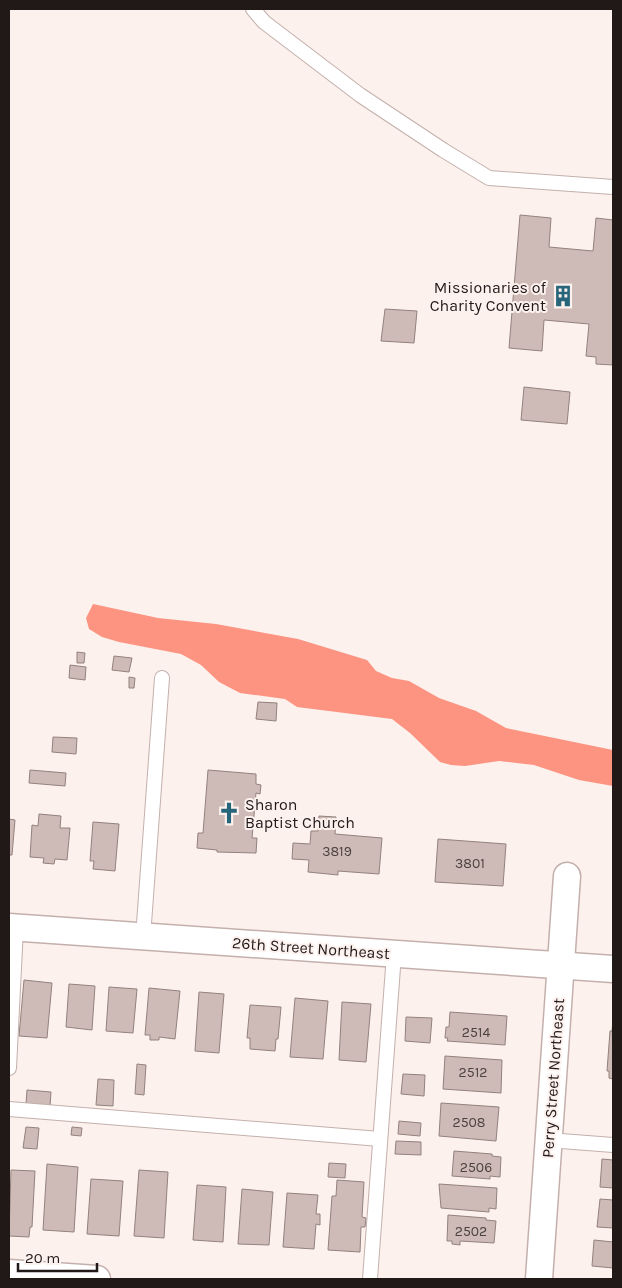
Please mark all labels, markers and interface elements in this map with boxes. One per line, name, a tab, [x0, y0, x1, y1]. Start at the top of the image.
place label: Missionaries of Charity Convent	[430, 278, 547, 315]
building icon: Missionaries of Charity Convent	[550, 283, 576, 309]
place label: Sharon Baptist Church	[245, 795, 355, 832]
church icon: Sharon Baptist Church	[216, 800, 242, 826]
house number: 3819	[322, 843, 352, 860]
house number: 3801	[455, 855, 485, 872]
street label: 26th Street Northeast	[231, 933, 391, 963]
street label: Perry Street Northeast	[538, 997, 568, 1159]
house number: 2514	[462, 1024, 490, 1041]
house number: 2512	[459, 1064, 487, 1081]
house number: 2508	[453, 1114, 485, 1131]
house number: 2506	[460, 1159, 492, 1176]
house number: 2502	[455, 1223, 487, 1240]
scale bar	[18, 1240, 96, 1272]
text: 20 m	[25, 1249, 60, 1267]

